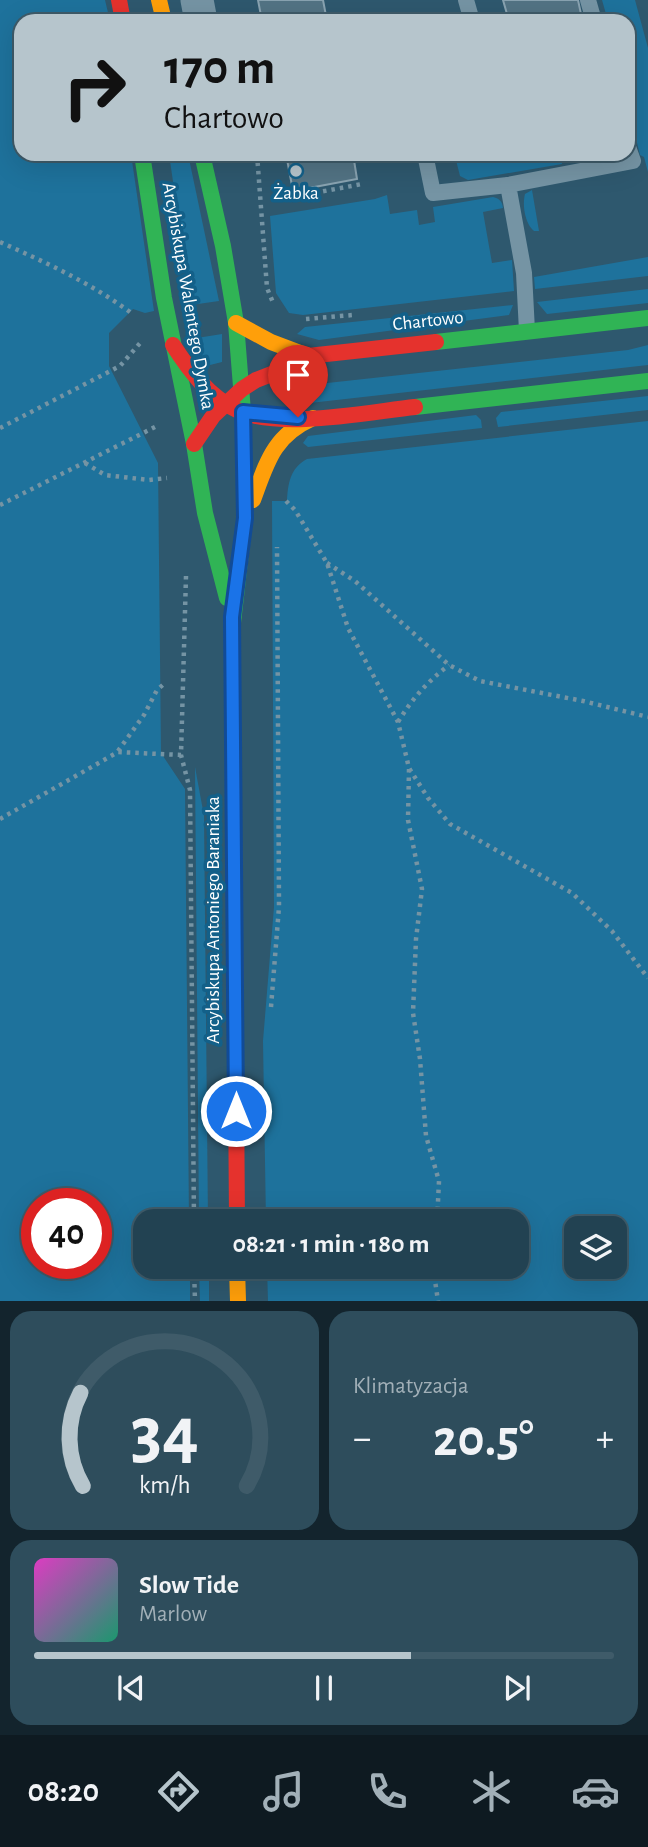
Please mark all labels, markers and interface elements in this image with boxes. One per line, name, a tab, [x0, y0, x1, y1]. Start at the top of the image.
icon: right	[49, 42, 140, 133]
text: 170 m	[164, 44, 275, 93]
text: Chartowo	[164, 102, 284, 134]
marker: Żabka	[288, 163, 304, 179]
street label: Arcybiskupa Walentego Dymka	[159, 181, 217, 411]
place label: Żabka	[273, 183, 319, 203]
street label: Chartowo	[392, 308, 464, 334]
pin	[268, 345, 328, 417]
icon: arrive	[279, 356, 317, 394]
street label: Arcybiskupa Antoniego Baraniaka	[204, 796, 223, 1044]
position arrow	[199, 1074, 273, 1148]
speed limit sign: 40	[21, 1188, 112, 1279]
map controls	[564, 1216, 627, 1279]
button: layers	[564, 1216, 627, 1279]
text: 08:21 · 1 min · 180 m	[233, 1231, 429, 1257]
text: Klimatyzacja	[353, 1375, 469, 1398]
text: 34	[131, 1399, 199, 1472]
text: 20.5°	[433, 1413, 534, 1465]
text: −	[353, 1420, 371, 1458]
text: +	[596, 1420, 614, 1458]
text: km/h	[139, 1473, 190, 1498]
text: Slow Tide	[139, 1572, 239, 1598]
text: Marlow	[139, 1603, 207, 1626]
icon: previous	[112, 1669, 150, 1707]
icon: pause	[305, 1669, 343, 1707]
icon: next	[498, 1669, 536, 1707]
icon: directions	[154, 1767, 203, 1816]
icon: music	[259, 1767, 308, 1816]
icon: phone	[363, 1767, 412, 1816]
icon: climate	[467, 1767, 516, 1816]
icon: car	[571, 1767, 620, 1816]
text: 08:20	[28, 1775, 99, 1807]

